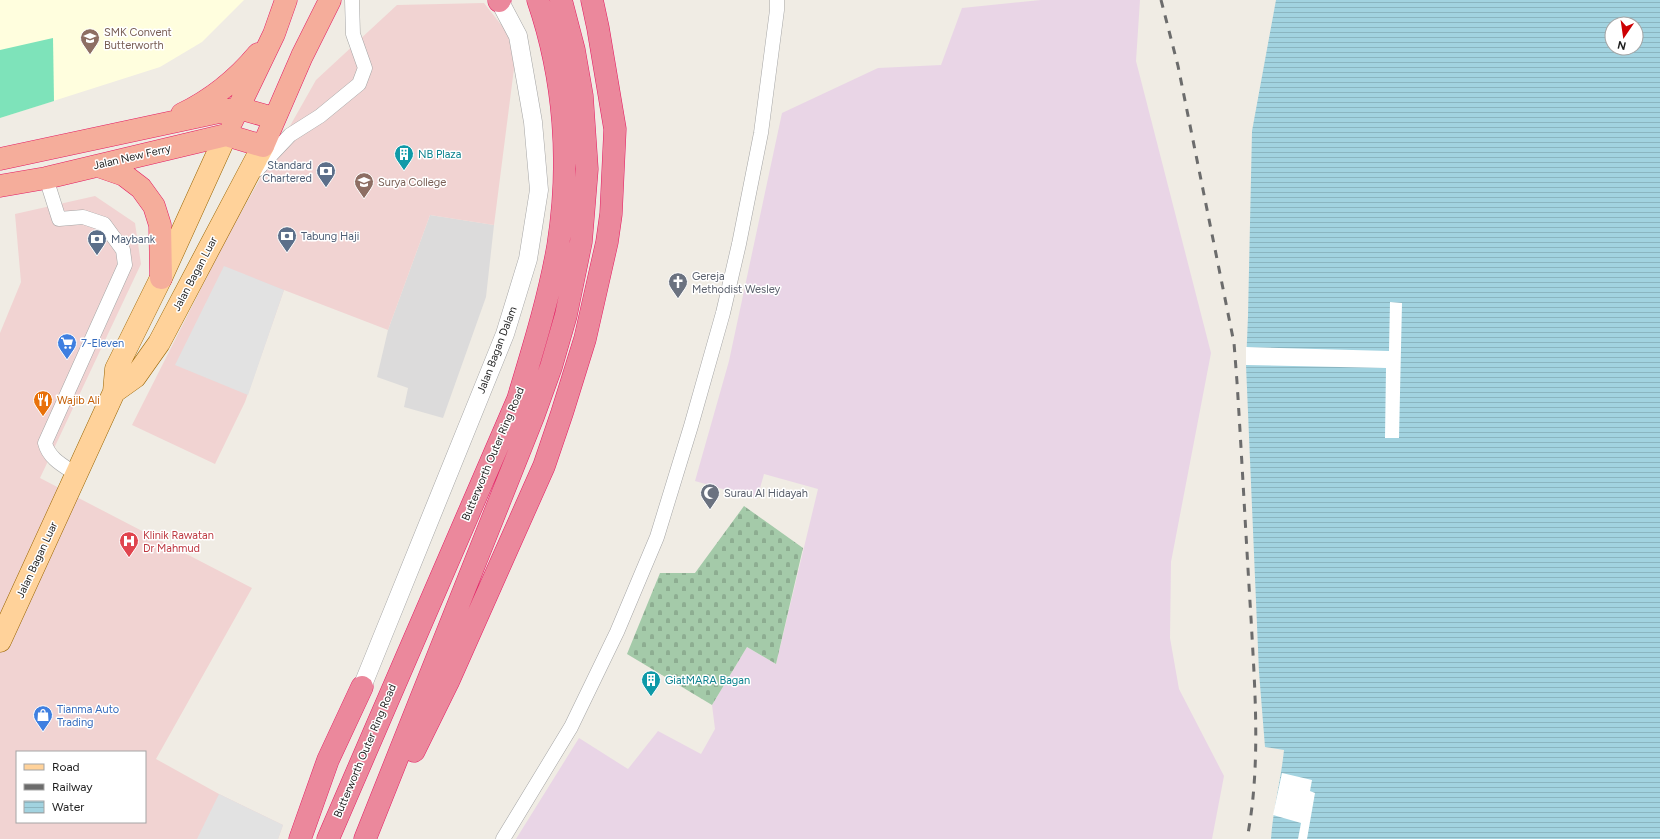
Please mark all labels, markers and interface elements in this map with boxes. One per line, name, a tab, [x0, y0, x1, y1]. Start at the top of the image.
north arrow	[1604, 16, 1644, 56]
place label: SMK Convent Butterworth	[104, 26, 172, 52]
school or university icon: SMK Convent Butterworth	[79, 27, 101, 55]
text: N	[1616, 38, 1627, 53]
street label: Jalan New Ferry	[92, 142, 172, 172]
building icon: NB Plaza	[393, 143, 415, 171]
place label: NB Plaza	[418, 148, 461, 161]
place label: Standard Chartered	[262, 159, 312, 185]
bank icon: Standard Chartered	[315, 160, 337, 188]
school or university icon: Surya College	[353, 171, 375, 199]
place label: Surya College	[378, 176, 446, 189]
bank icon: Tabung Haji	[276, 225, 298, 253]
bank icon: Maybank	[86, 228, 108, 256]
place label: Tabung Haji	[301, 230, 359, 243]
place label: Maybank	[111, 233, 156, 246]
street label: Jalan Bagan Luar	[170, 234, 220, 314]
place label: Gereja Methodist Wesley	[692, 270, 781, 296]
church icon: Gereja Methodist Wesley	[667, 271, 689, 299]
street label: Jalan Bagan Dalam	[474, 305, 520, 395]
supermarket icon: 7-Eleven	[56, 332, 78, 360]
place label: 7-Eleven	[81, 337, 124, 350]
street label: Butterworth Outer Ring Road	[459, 385, 527, 523]
restaurant icon: Wajib Ali	[32, 389, 54, 417]
place label: Wajib Ali	[57, 394, 100, 407]
mosque icon: Surau Al Hidayah	[699, 482, 721, 510]
place label: Surau Al Hidayah	[724, 487, 808, 500]
street label: Jalan Bagan Luar	[14, 520, 60, 600]
place label: Klinik Rawatan Dr Mahmud	[143, 529, 214, 555]
hospital icon: Klinik Rawatan Dr Mahmud	[118, 530, 140, 558]
building icon: GiatMARA Bagan	[640, 669, 662, 697]
place label: GiatMARA Bagan	[665, 674, 750, 687]
street label: Butterworth Outer Ring Road	[331, 682, 399, 820]
place label: Tianma Auto Trading	[57, 703, 119, 729]
shop icon: Tianma Auto Trading	[32, 704, 54, 732]
legend	[16, 751, 146, 823]
text: Road	[52, 760, 80, 774]
text: Railway	[52, 780, 93, 794]
text: Water	[52, 800, 84, 814]

